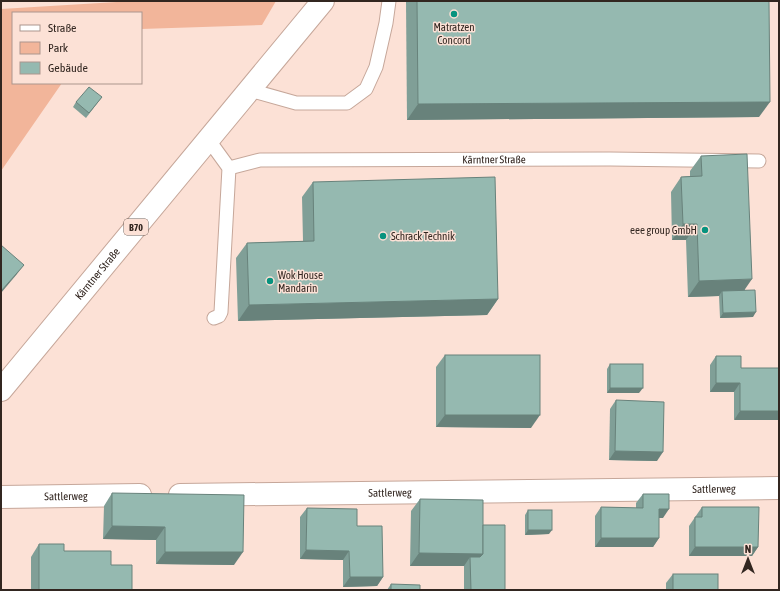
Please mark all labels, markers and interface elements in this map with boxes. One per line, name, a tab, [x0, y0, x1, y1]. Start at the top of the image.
marker: Matratzen Concord	[449, 9, 459, 19]
legend	[12, 12, 142, 84]
text: Straße	[48, 21, 76, 35]
place label: Matratzen Concord	[433, 21, 475, 46]
text: Park	[48, 41, 69, 55]
text: Gebäude	[48, 61, 88, 75]
street label: Kärntner Straße	[462, 153, 526, 165]
road number: B70	[124, 219, 148, 235]
place label: eee group GmbH	[630, 224, 697, 236]
marker: eee group GmbH	[700, 225, 710, 235]
place label: Schrack Technik	[391, 230, 455, 242]
marker: Schrack Technik	[378, 231, 388, 241]
street label: Kärntner Straße	[72, 245, 122, 302]
place label: Wok House Mandarin	[278, 269, 323, 294]
marker: Wok House Mandarin	[265, 276, 275, 286]
street label: Sattlerweg	[692, 483, 736, 495]
street label: Sattlerweg	[368, 486, 412, 499]
street label: Sattlerweg	[44, 490, 88, 502]
north arrow	[728, 539, 768, 579]
text: N	[745, 543, 751, 555]

